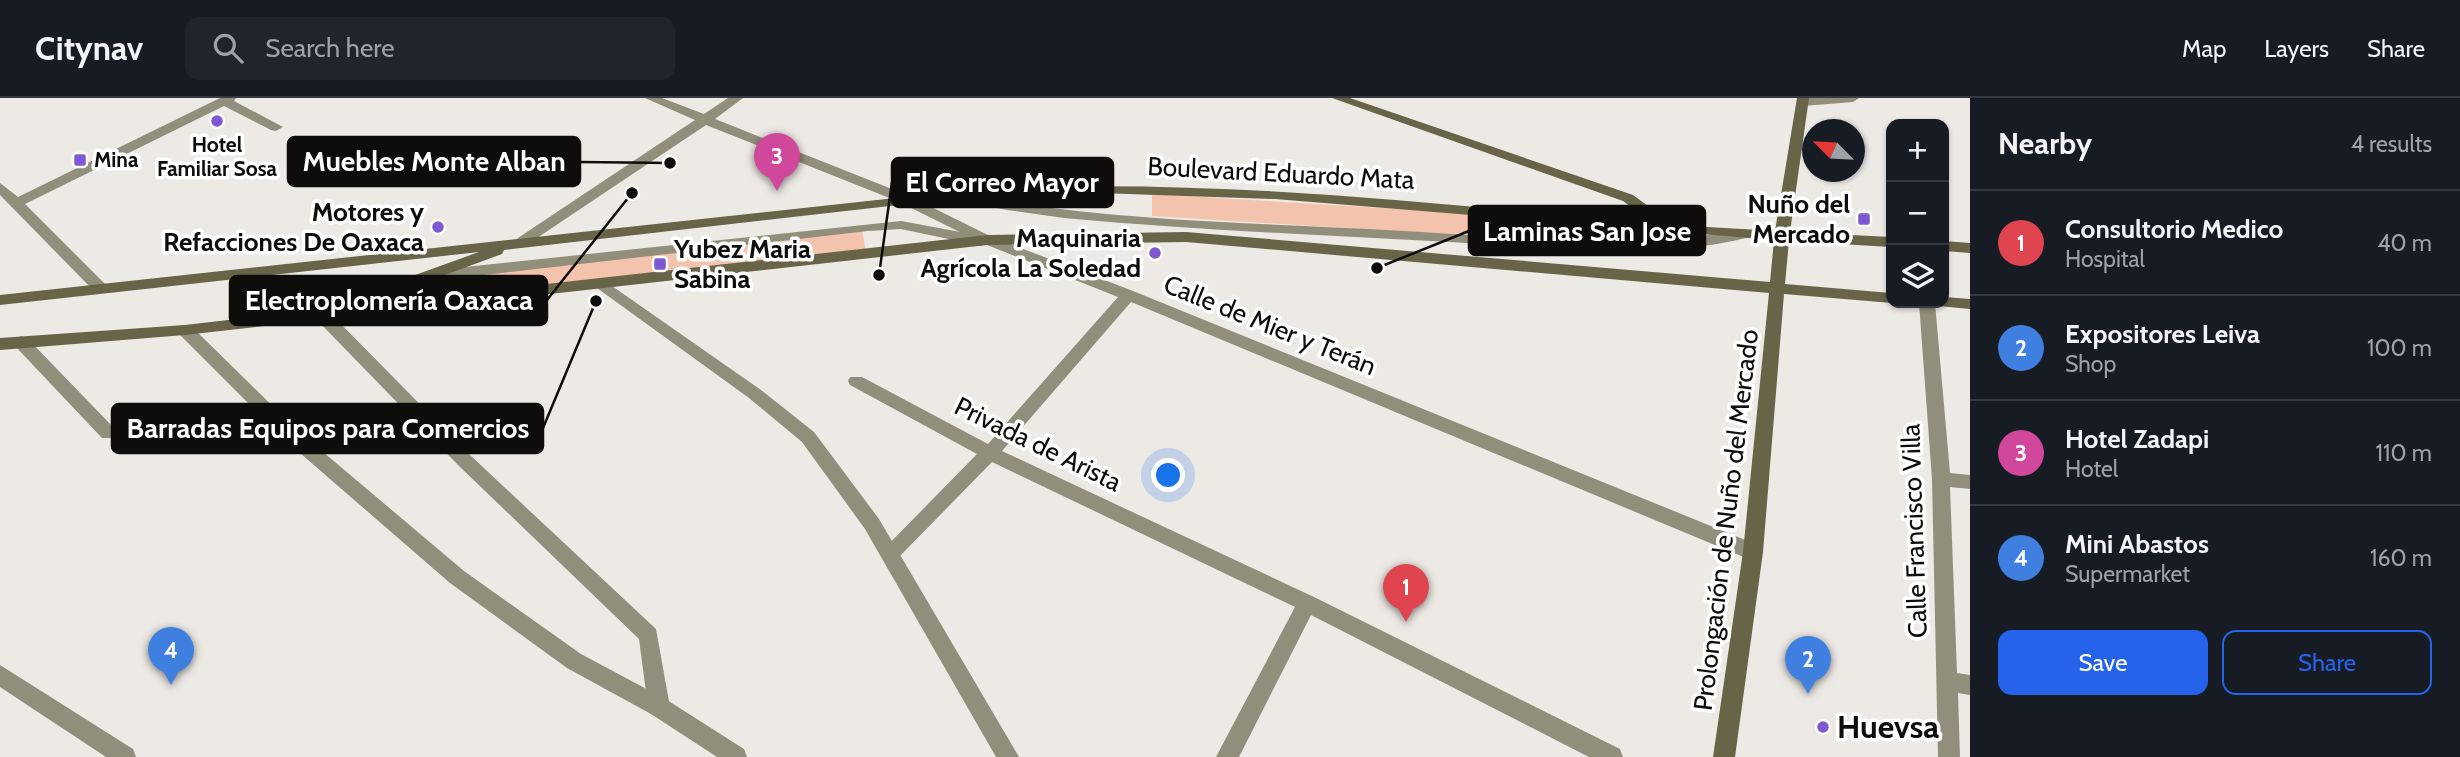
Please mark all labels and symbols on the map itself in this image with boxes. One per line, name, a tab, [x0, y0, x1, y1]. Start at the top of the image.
marker: Hotel Familiar Sosa	[209, 113, 225, 129]
north arrow	[1802, 119, 1865, 182]
place label: Hotel Familiar Sosa	[157, 132, 278, 181]
pin: 3	[754, 133, 800, 191]
callout: Muebles Monte Alban	[288, 137, 580, 186]
text: Muebles Monte Alban	[302, 144, 566, 178]
place label: Mina	[94, 147, 139, 172]
street label: Boulevard Eduardo Mata	[1147, 150, 1416, 196]
marker: Mina	[72, 152, 88, 168]
callout: El Correo Mayor	[892, 158, 1113, 207]
text: El Correo Mayor	[905, 165, 1100, 199]
place label: Nuño del Mercado	[1747, 188, 1850, 250]
place label: Motores y Refacciones De Oaxaca	[163, 196, 424, 258]
callout: Laminas San Jose	[1469, 206, 1705, 255]
marker: Nuño del Mercado	[1856, 211, 1872, 227]
text: Laminas San Jose	[1483, 214, 1691, 248]
marker: Motores y Refacciones De Oaxaca	[430, 219, 446, 235]
place label: Maquinaria Agrícola La Soledad	[921, 222, 1141, 284]
place label: Yubez Maria Sabina	[673, 233, 811, 295]
marker: Maquinaria Agrícola La Soledad	[1147, 245, 1163, 261]
marker: Yubez Maria Sabina	[652, 256, 668, 272]
street label: Calle de Mier y Terán	[1159, 268, 1381, 382]
callout: Electroplomería Oaxaca	[230, 276, 547, 325]
text: Electroplomería Oaxaca	[245, 283, 533, 317]
street label: Prolongación de Nuño del Mercado	[1687, 328, 1765, 712]
street label: Privada de Arista	[949, 390, 1127, 498]
callout: Barradas Equipos para Comercios	[112, 404, 543, 453]
text: Barradas Equipos para Comercios	[127, 411, 530, 445]
street label: Calle Francisco Villa	[1894, 423, 1934, 639]
your location	[1151, 458, 1185, 492]
pin: 1	[1383, 564, 1429, 622]
pin: 4	[148, 627, 194, 685]
pin: 2	[1785, 636, 1831, 694]
place label: Huevsa	[1837, 707, 1939, 746]
marker: Huevsa	[1815, 719, 1831, 735]

